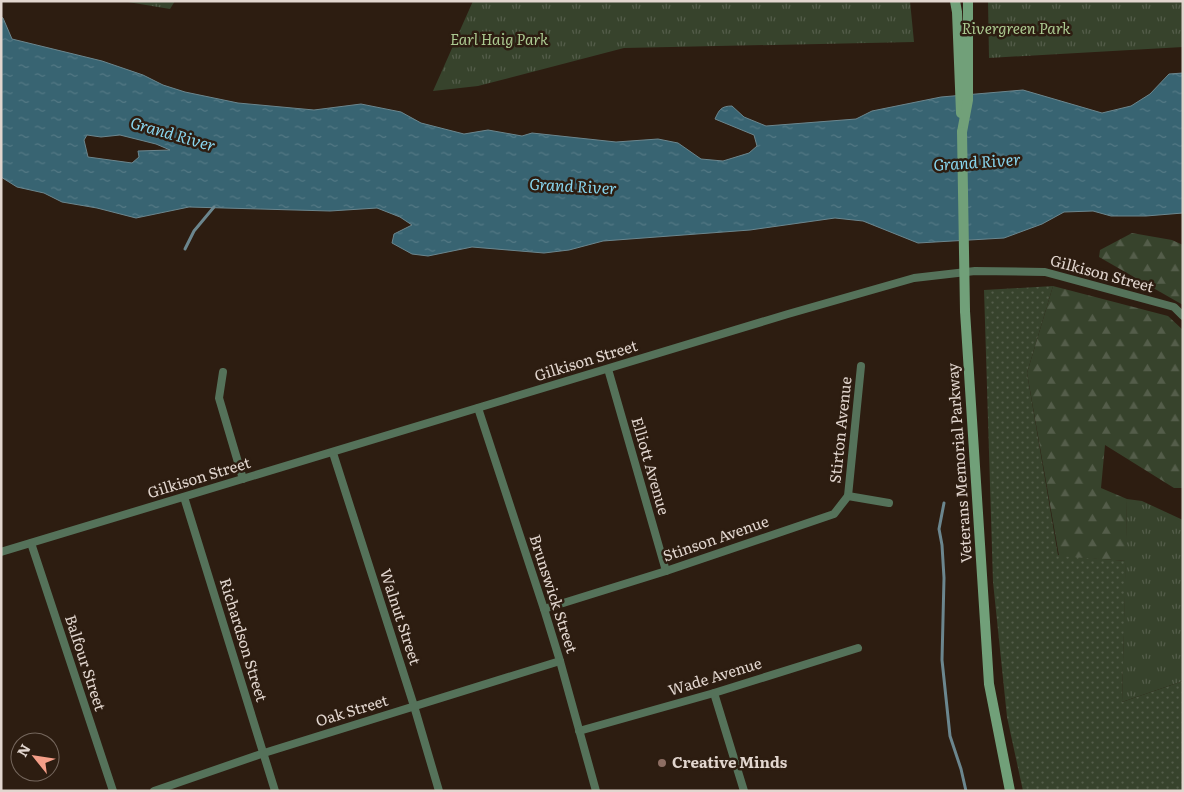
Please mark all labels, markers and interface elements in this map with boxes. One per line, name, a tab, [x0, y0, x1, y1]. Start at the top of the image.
park label: Rivergreen Park	[962, 16, 1071, 39]
park label: Earl Haig Park	[450, 27, 549, 50]
water label: Grand River	[128, 109, 219, 157]
water label: Grand River	[932, 146, 1021, 176]
water label: Grand River	[529, 171, 617, 199]
street label: Gilkison Street	[1048, 248, 1157, 297]
street label: Gilkison Street	[531, 333, 640, 386]
street label: Veterans Memorial Parkway	[940, 362, 977, 564]
street label: Stirton Avenue	[822, 375, 857, 484]
street label: Elliott Avenue	[626, 414, 676, 517]
street label: Gilkison Street	[144, 450, 253, 503]
street label: Stinson Avenue	[659, 509, 772, 566]
street label: Brunswick Street	[524, 531, 584, 656]
street label: Walnut Street	[375, 566, 428, 668]
street label: Richardson Street	[215, 575, 274, 704]
street label: Balfour Street	[60, 611, 113, 714]
street label: Wade Avenue	[665, 650, 764, 701]
street label: Oak Street	[313, 688, 391, 731]
north arrow	[10, 732, 60, 782]
text: N	[11, 740, 35, 760]
place label: Creative Minds	[672, 750, 788, 773]
marker: Creative Minds	[656, 757, 668, 769]

